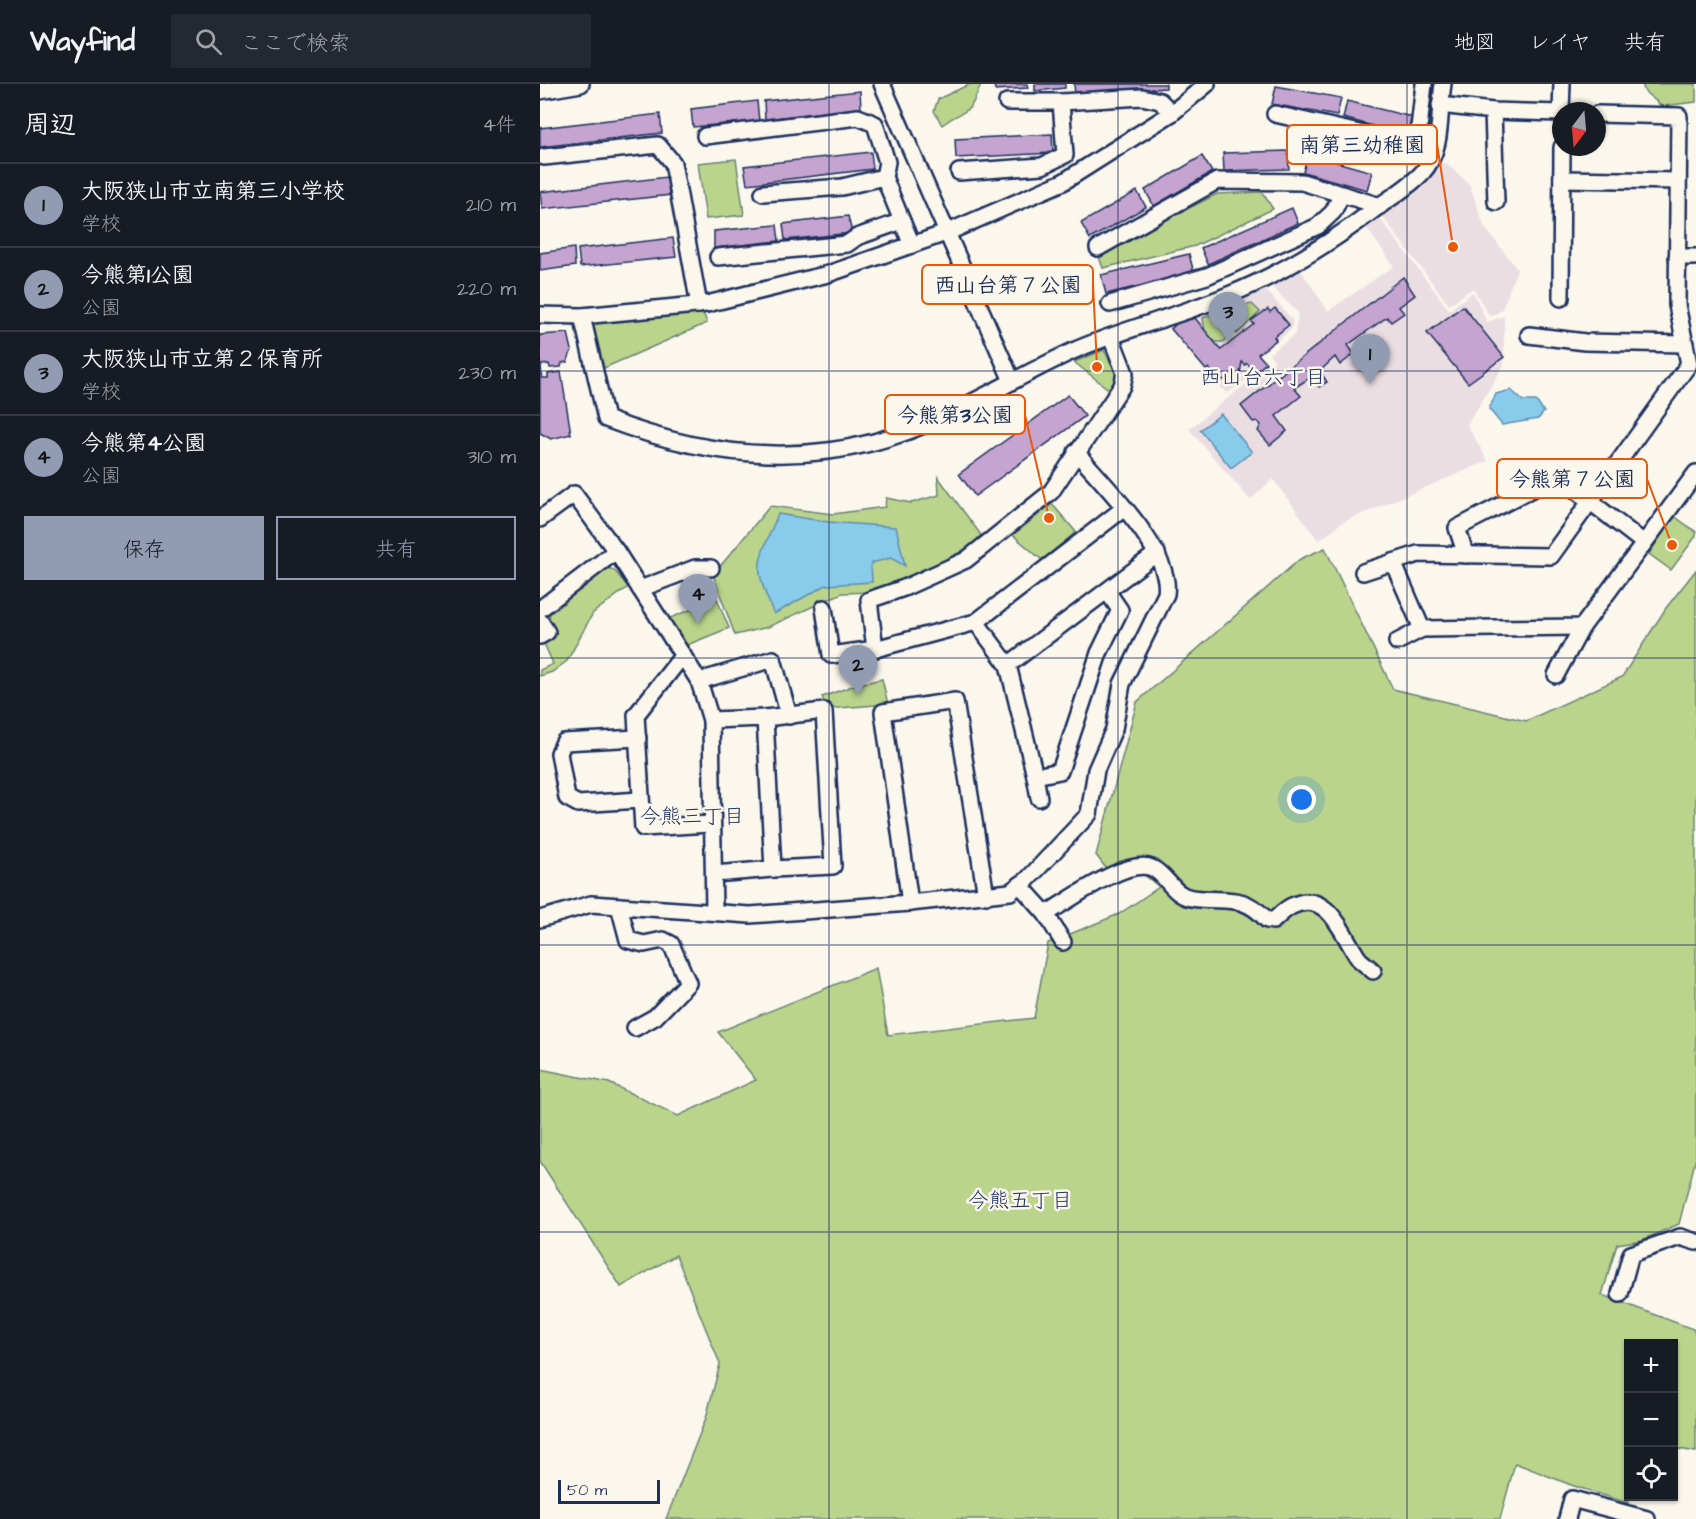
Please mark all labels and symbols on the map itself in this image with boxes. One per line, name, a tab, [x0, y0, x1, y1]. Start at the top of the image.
north arrow	[1552, 102, 1606, 156]
callout: 南第三幼稚園	[1287, 125, 1437, 164]
text: 南第三幼稚園	[1299, 131, 1425, 160]
callout: 西山台第７公園	[922, 265, 1093, 304]
text: 西山台第７公園	[935, 271, 1082, 300]
pin: 3	[1208, 292, 1248, 342]
pin: 1	[1350, 334, 1390, 384]
district label: 西山台六丁目	[1200, 363, 1326, 392]
callout: 今熊第3公園	[885, 395, 1025, 434]
text: 今熊第3公園	[897, 401, 1013, 430]
callout: 今熊第７公園	[1497, 459, 1647, 498]
text: 今熊第７公園	[1509, 465, 1635, 494]
pin: 4	[678, 574, 718, 624]
pin: 2	[838, 646, 878, 695]
your location	[1287, 785, 1316, 814]
district label: 今熊三丁目	[640, 802, 745, 831]
district label: 今熊五丁目	[968, 1186, 1073, 1215]
scale bar	[558, 1477, 660, 1504]

